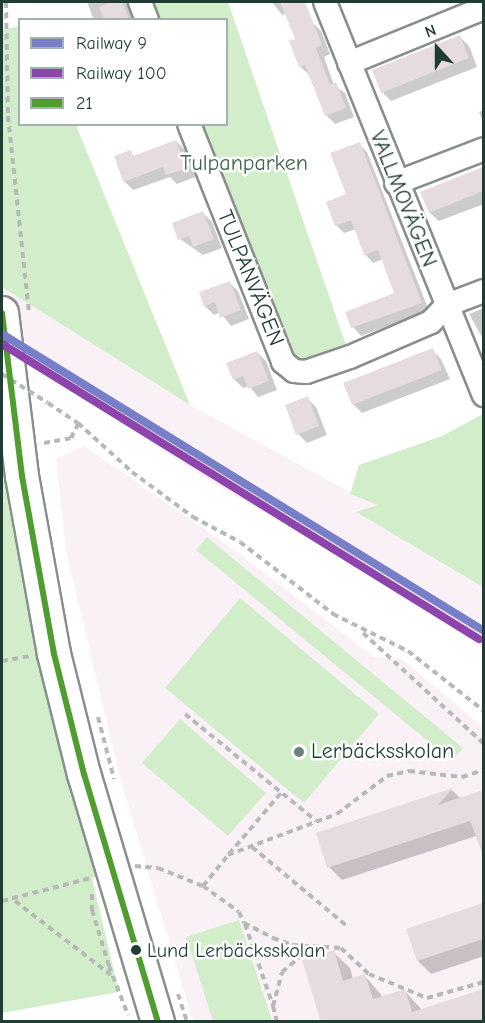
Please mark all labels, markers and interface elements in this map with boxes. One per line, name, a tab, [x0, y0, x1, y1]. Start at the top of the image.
legend	[18, 18, 228, 126]
north arrow	[407, 18, 467, 78]
text: N	[422, 21, 439, 41]
text: Railway 9	[76, 33, 147, 54]
text: Railway 100	[76, 63, 167, 84]
text: 21	[76, 93, 93, 114]
street label: VALLMOVÄGEN	[364, 127, 442, 271]
park label: Tulpanparken	[180, 151, 308, 177]
street label: TULPANVÄGEN	[211, 206, 289, 350]
place label: Lerbäcksskolan	[311, 739, 454, 765]
marker: Lerbäcksskolan	[292, 745, 306, 759]
place label: Lund Lerbäcksskolan	[147, 938, 326, 962]
marker: Lund Lerbäcksskolan	[130, 944, 142, 956]

